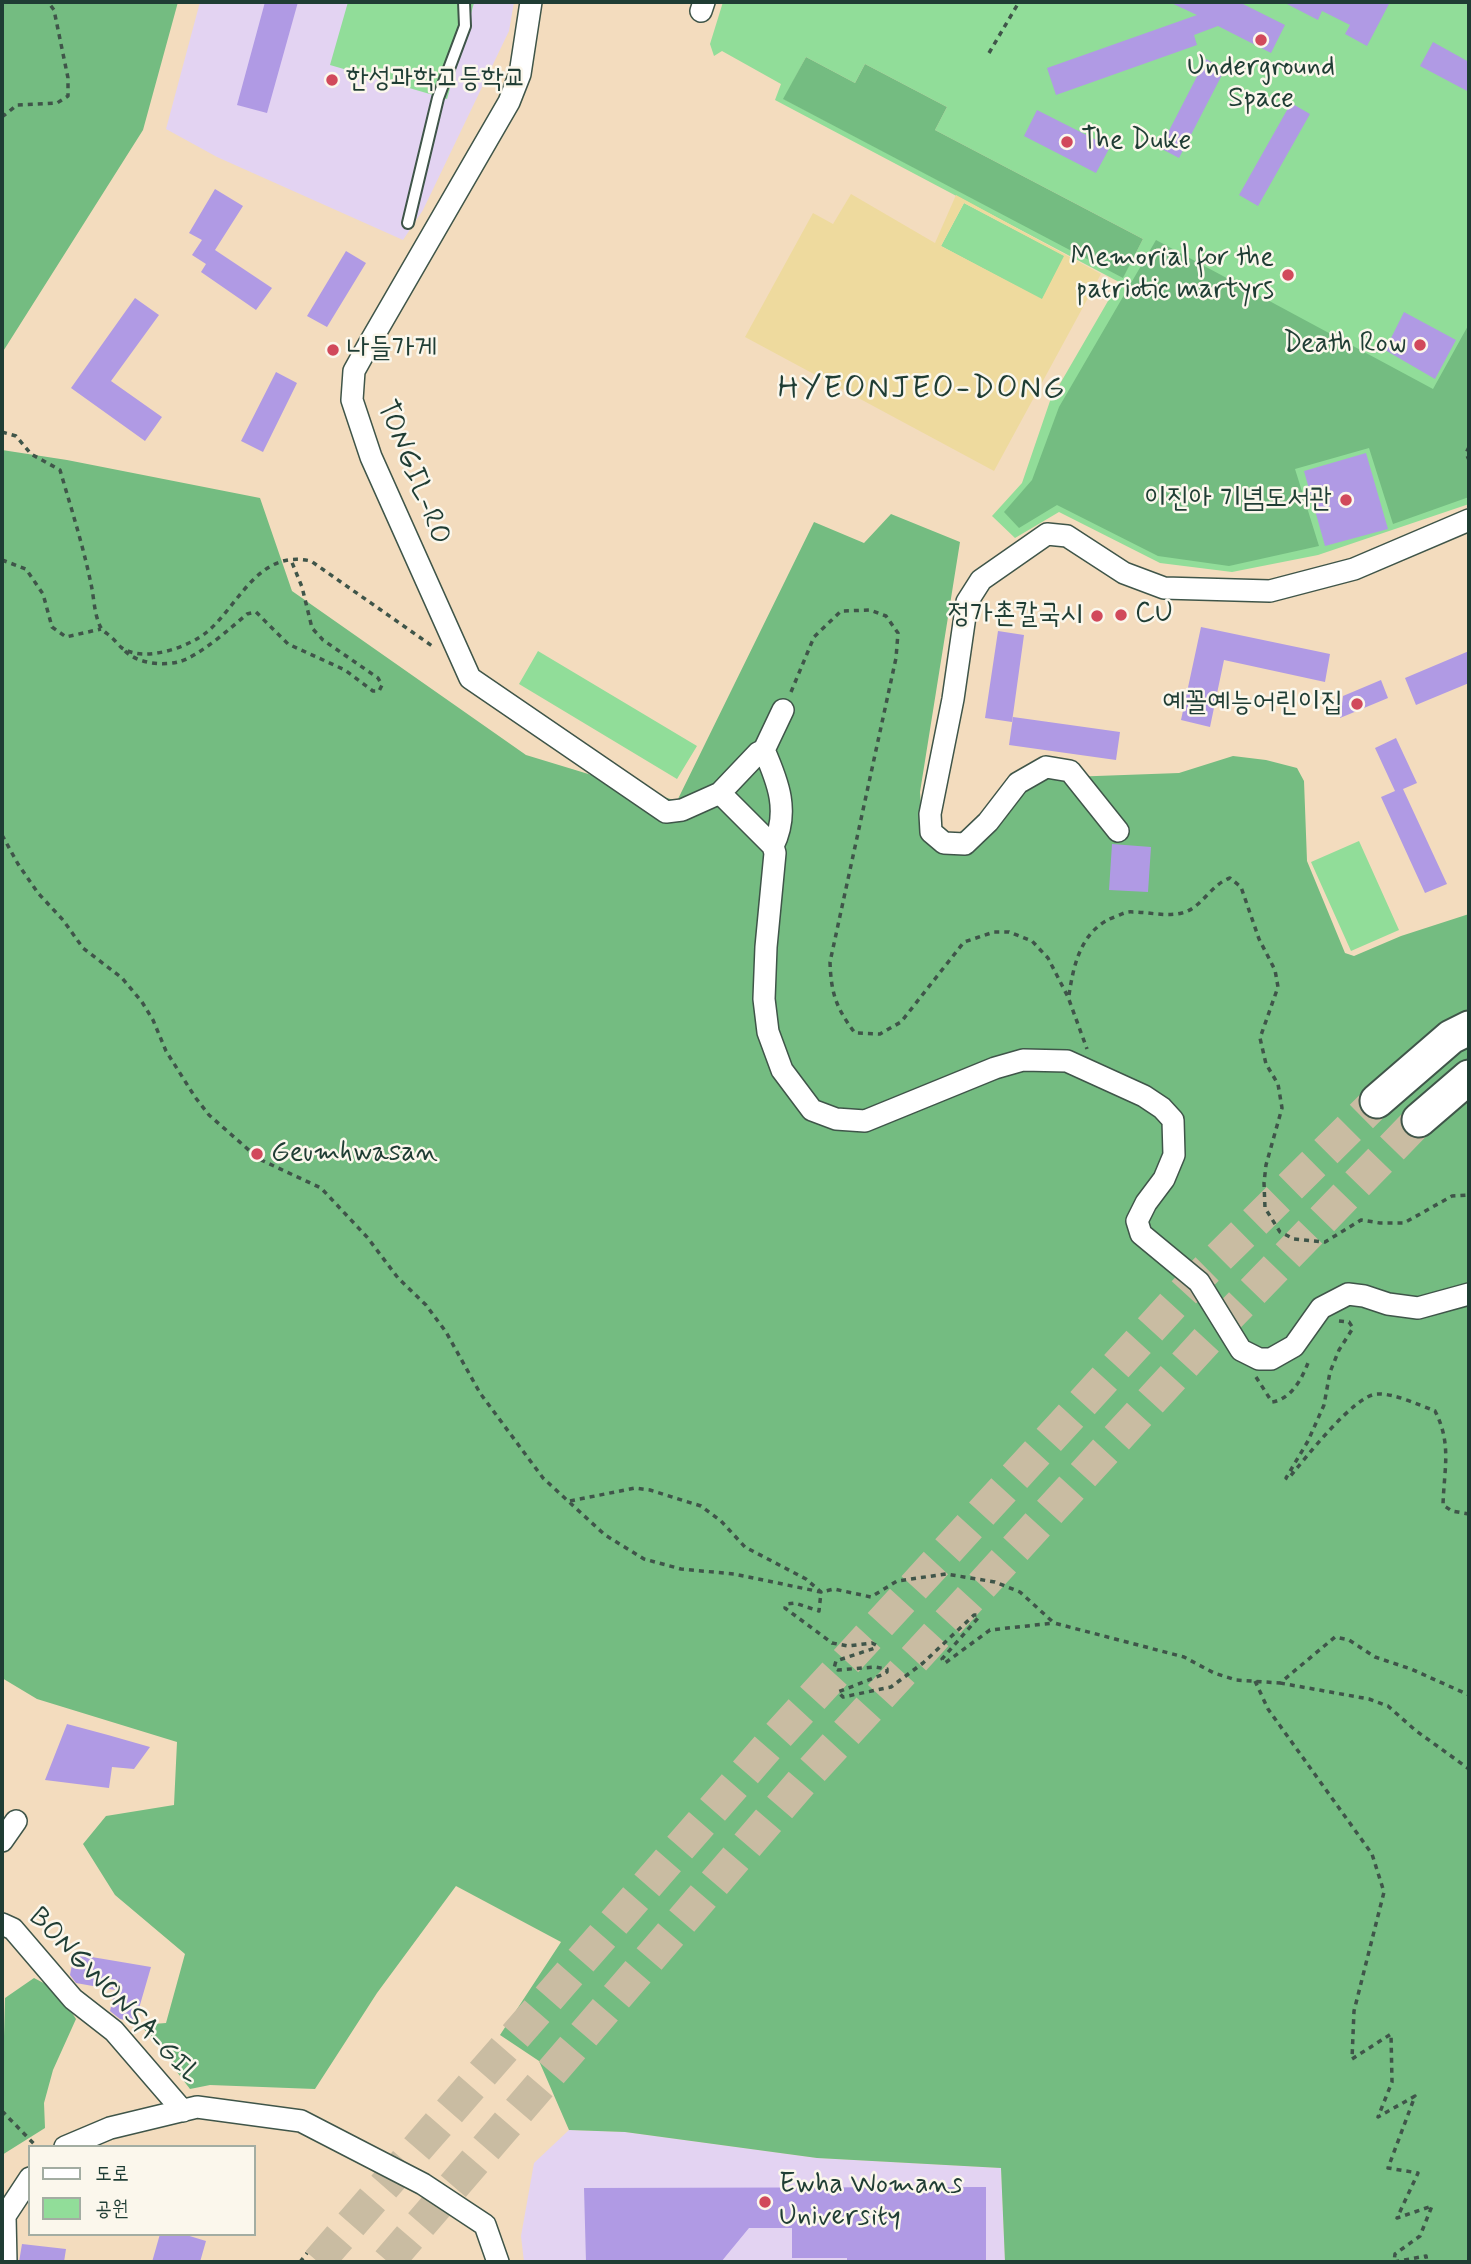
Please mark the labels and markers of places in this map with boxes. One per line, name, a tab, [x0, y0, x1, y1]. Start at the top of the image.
marker: Underground Space	[1253, 32, 1269, 48]
place label: Underground Space	[1187, 51, 1335, 117]
place label: 한성과학고등학교	[346, 63, 526, 97]
marker: 한성과학고등학교	[324, 72, 340, 88]
place label: The Duke	[1081, 125, 1191, 159]
marker: The Duke	[1059, 134, 1075, 150]
place label: Memorial for the patriotic martyrs	[1071, 242, 1274, 308]
marker: Memorial for the patriotic martyrs	[1280, 267, 1296, 283]
place label: Death Row	[1283, 328, 1406, 362]
place label: 나들가게	[347, 333, 437, 367]
marker: Death Row	[1412, 337, 1428, 353]
marker: 나들가게	[325, 342, 341, 358]
place label: 이진아 기념도서관	[1144, 483, 1332, 517]
marker: 이진아 기념도서관	[1338, 492, 1354, 508]
place label: CU	[1135, 598, 1173, 632]
place label: 정가촌칼국시	[948, 599, 1083, 633]
marker: CU	[1113, 607, 1129, 623]
marker: 정가촌칼국시	[1089, 608, 1105, 624]
place label: 예꼴예능어린이집	[1163, 687, 1343, 721]
marker: 예꼴예능어린이집	[1349, 696, 1365, 712]
place label: Geumhwasan	[271, 1137, 438, 1171]
marker: Geumhwasan	[249, 1146, 265, 1162]
place label: Ewha Womans University	[779, 2169, 962, 2235]
marker: Ewha Womans University	[757, 2194, 773, 2210]

